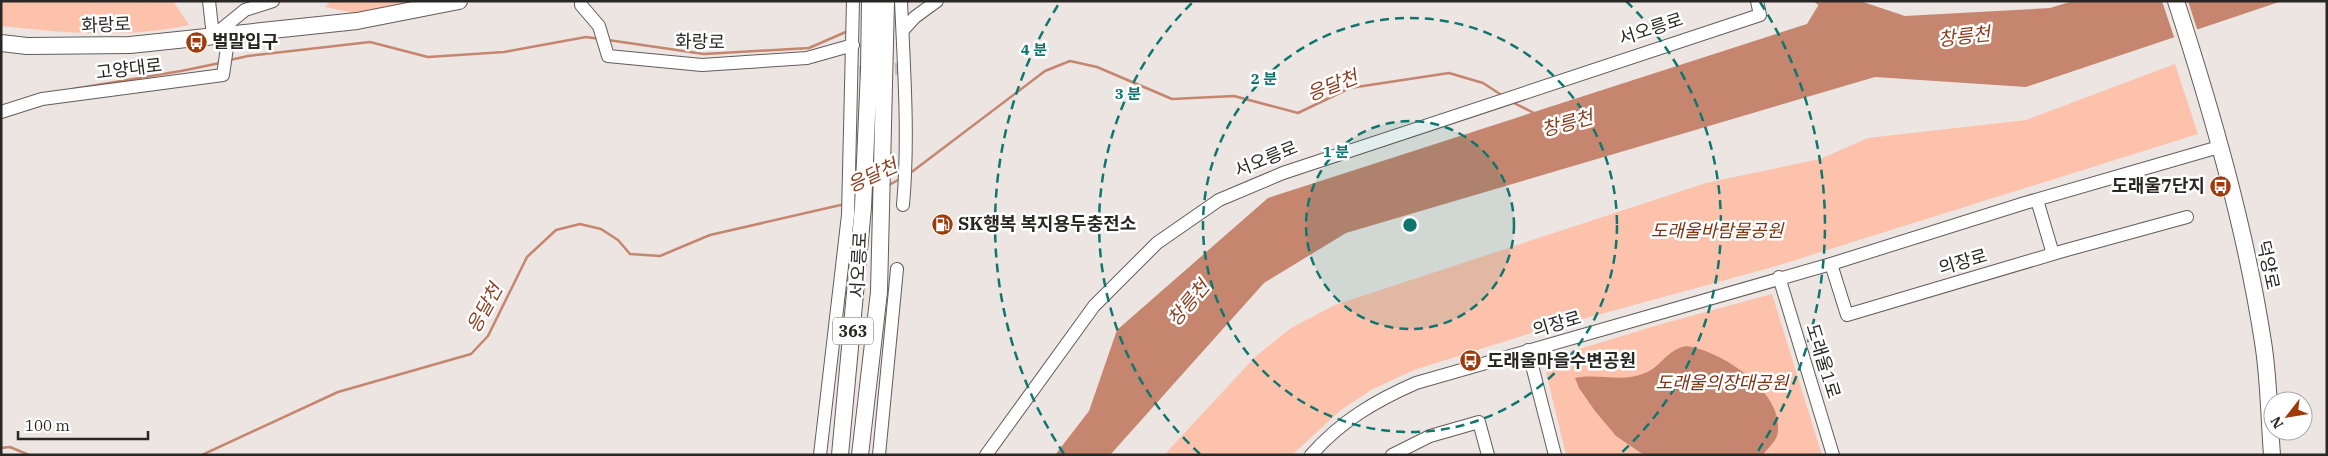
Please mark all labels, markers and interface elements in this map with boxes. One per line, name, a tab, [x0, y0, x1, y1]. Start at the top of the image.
street label: 서오릉로	[1616, 7, 1686, 50]
street label: 화랑로	[81, 12, 131, 37]
water label: 창릉천	[1937, 21, 1993, 51]
bus stop icon: 벌말입구	[184, 30, 208, 54]
place label: 벌말입구	[212, 30, 278, 53]
street label: 화랑로	[675, 30, 725, 53]
text: 4 분	[1021, 40, 1047, 59]
street label: 고양대로	[95, 53, 163, 84]
water label: 응달천	[1303, 64, 1362, 106]
text: 2 분	[1251, 69, 1277, 88]
text: 3 분	[1115, 84, 1141, 103]
water label: 창릉천	[1539, 104, 1597, 141]
street label: 서오릉로	[1231, 135, 1301, 182]
text: 1 분	[1323, 142, 1349, 161]
water label: 응달천	[843, 152, 902, 197]
place label: 도래울7단지	[2111, 174, 2205, 197]
bus stop icon: 도래울7단지	[2209, 174, 2233, 198]
fuel station icon: SK행복 복지용두충전소	[930, 212, 954, 236]
place label: SK행복 복지용두충전소	[958, 212, 1136, 235]
centre of rings	[1401, 216, 1419, 234]
park label: 도래울바람물공원	[1651, 219, 1785, 242]
street label: 서오릉로	[845, 231, 872, 299]
street label: 덕양로	[2252, 238, 2285, 292]
street label: 의장로	[1936, 244, 1990, 279]
water label: 창릉천	[1162, 274, 1215, 331]
water label: 응달천	[461, 278, 508, 337]
street label: 의장로	[1530, 306, 1584, 341]
road number: 363	[833, 318, 873, 344]
street label: 도래울1로	[1801, 321, 1846, 401]
bus stop icon: 도래울마을수변공원	[1459, 349, 1483, 373]
place label: 도래울마을수변공원	[1487, 349, 1636, 372]
park label: 도래울의장대공원	[1656, 371, 1790, 394]
north arrow	[2263, 391, 2313, 441]
scale bar	[18, 408, 148, 440]
text: N	[2266, 413, 2287, 432]
text: 100 m	[25, 416, 70, 435]

